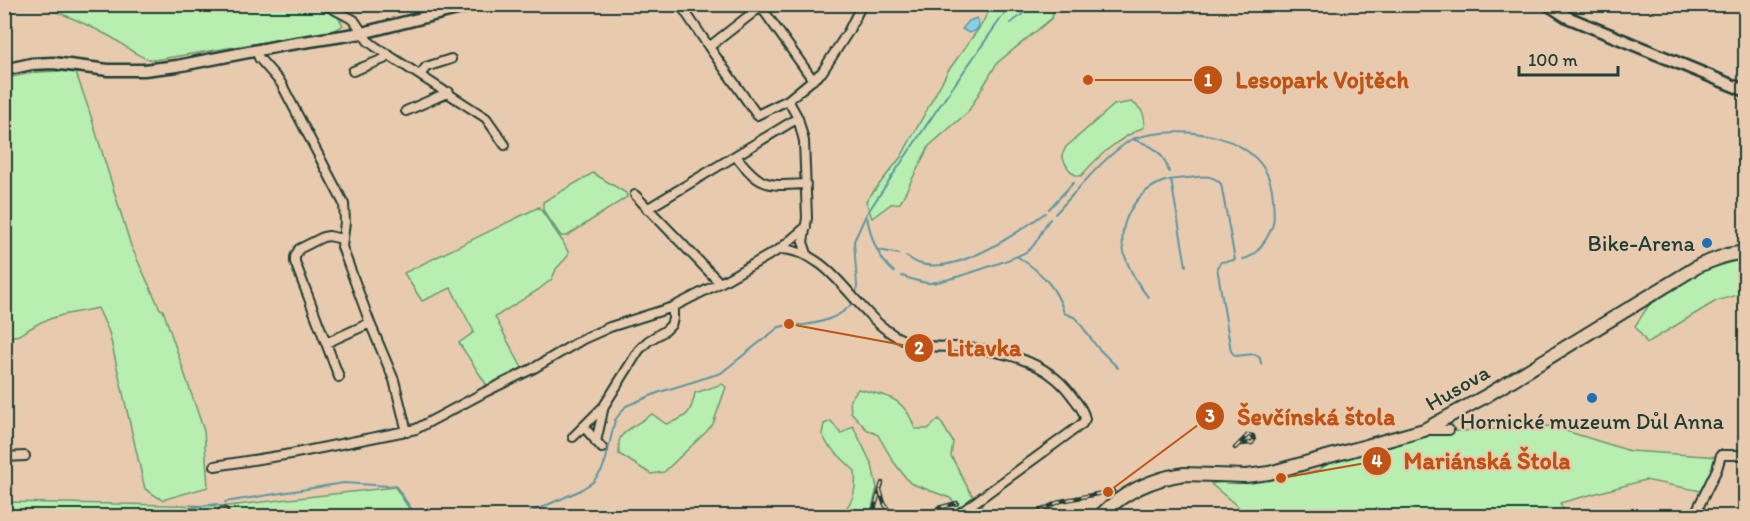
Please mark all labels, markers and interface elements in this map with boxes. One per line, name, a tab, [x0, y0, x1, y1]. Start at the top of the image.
scale bar	[1519, 39, 1618, 77]
text: 100 m	[1528, 49, 1578, 71]
callout: Lesopark Vojtěch	[1193, 59, 1421, 101]
text: Lesopark Vojtěch	[1235, 65, 1409, 95]
text: 1	[1204, 69, 1213, 91]
place label: Bike-Arena	[1588, 230, 1696, 257]
marker: Bike-Arena	[1700, 236, 1714, 250]
callout: Litavka	[904, 327, 1033, 369]
text: Litavka	[946, 333, 1022, 362]
text: 2	[914, 337, 924, 359]
street label: Husova	[1420, 358, 1495, 417]
marker: Hornické muzeum Důl Anna	[1585, 391, 1599, 405]
callout: Ševčínská štola	[1195, 395, 1407, 437]
text: Ševčínská štola	[1237, 402, 1395, 431]
text: 3	[1205, 405, 1215, 427]
place label: Hornické muzeum Důl Anna	[1460, 408, 1725, 435]
callout: Mariánská Štola	[1362, 440, 1583, 482]
text: Mariánská Štola	[1404, 446, 1571, 475]
text: 4	[1372, 450, 1383, 472]

